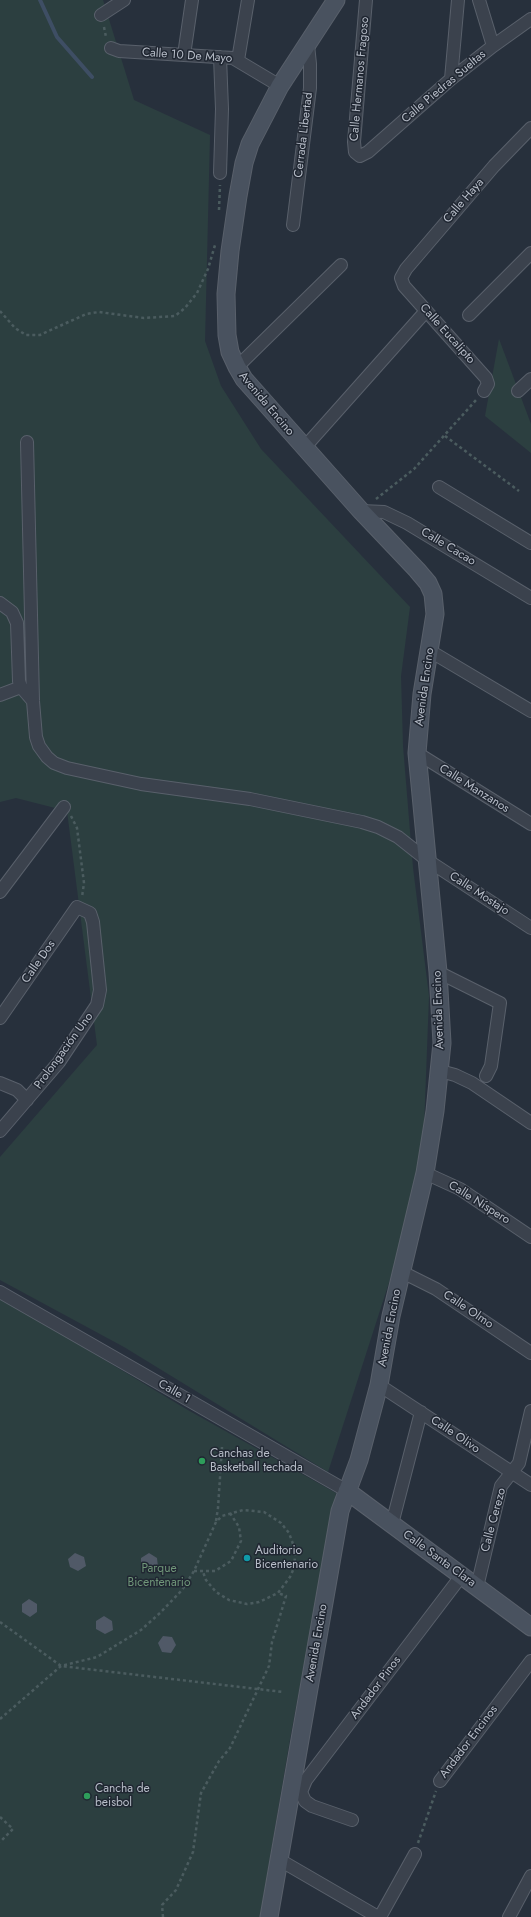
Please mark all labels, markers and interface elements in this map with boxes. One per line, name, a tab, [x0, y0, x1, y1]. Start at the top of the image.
street label: Calle Hermanos Fragoso	[347, 16, 373, 142]
street label: Calle 10 De Mayo	[141, 46, 233, 66]
street label: Calle Piedras Sueltas	[399, 48, 489, 126]
street label: Cerrada Libertad	[292, 92, 316, 178]
street label: Calle Haya	[441, 176, 487, 226]
street label: Calle Eucalipto	[416, 301, 478, 367]
street label: Avenida Encino	[235, 369, 297, 439]
street label: Calle Cacao	[418, 525, 478, 569]
street label: Avenida Encino	[412, 647, 438, 727]
street label: Calle Manzanos	[436, 762, 512, 816]
street label: Calle Mostajo	[446, 869, 512, 919]
street label: Calle Dos	[19, 938, 59, 986]
street label: Avenida Encino	[430, 970, 448, 1050]
street label: Prolongación Uno	[32, 1010, 96, 1092]
street label: Calle Níspero	[445, 1178, 513, 1228]
street label: Avenida Encino	[375, 1288, 405, 1368]
street label: Calle Olmo	[440, 1288, 496, 1332]
street label: Calle 1	[155, 1377, 193, 1407]
street label: Calle Olivo	[428, 1413, 482, 1457]
place label: Canchas de Basketball techada	[210, 1447, 303, 1475]
marker: Canchas de Basketball techada	[197, 1456, 207, 1466]
street label: Calle Cerezo	[479, 1486, 509, 1554]
street label: Calle Santa Clara	[400, 1528, 478, 1590]
place label: Auditorio Bicentenario	[255, 1544, 318, 1572]
marker: Auditorio Bicentenario	[242, 1553, 252, 1563]
park label: Parque Bicentenario	[128, 1562, 190, 1590]
street label: Avenida Encino	[303, 1603, 331, 1683]
street label: Andador Pinos	[348, 1654, 404, 1722]
street label: Andador Encinos	[437, 1703, 501, 1781]
place label: Cancha de beisbol	[95, 1782, 150, 1810]
marker: Cancha de beisbol	[82, 1791, 92, 1801]

